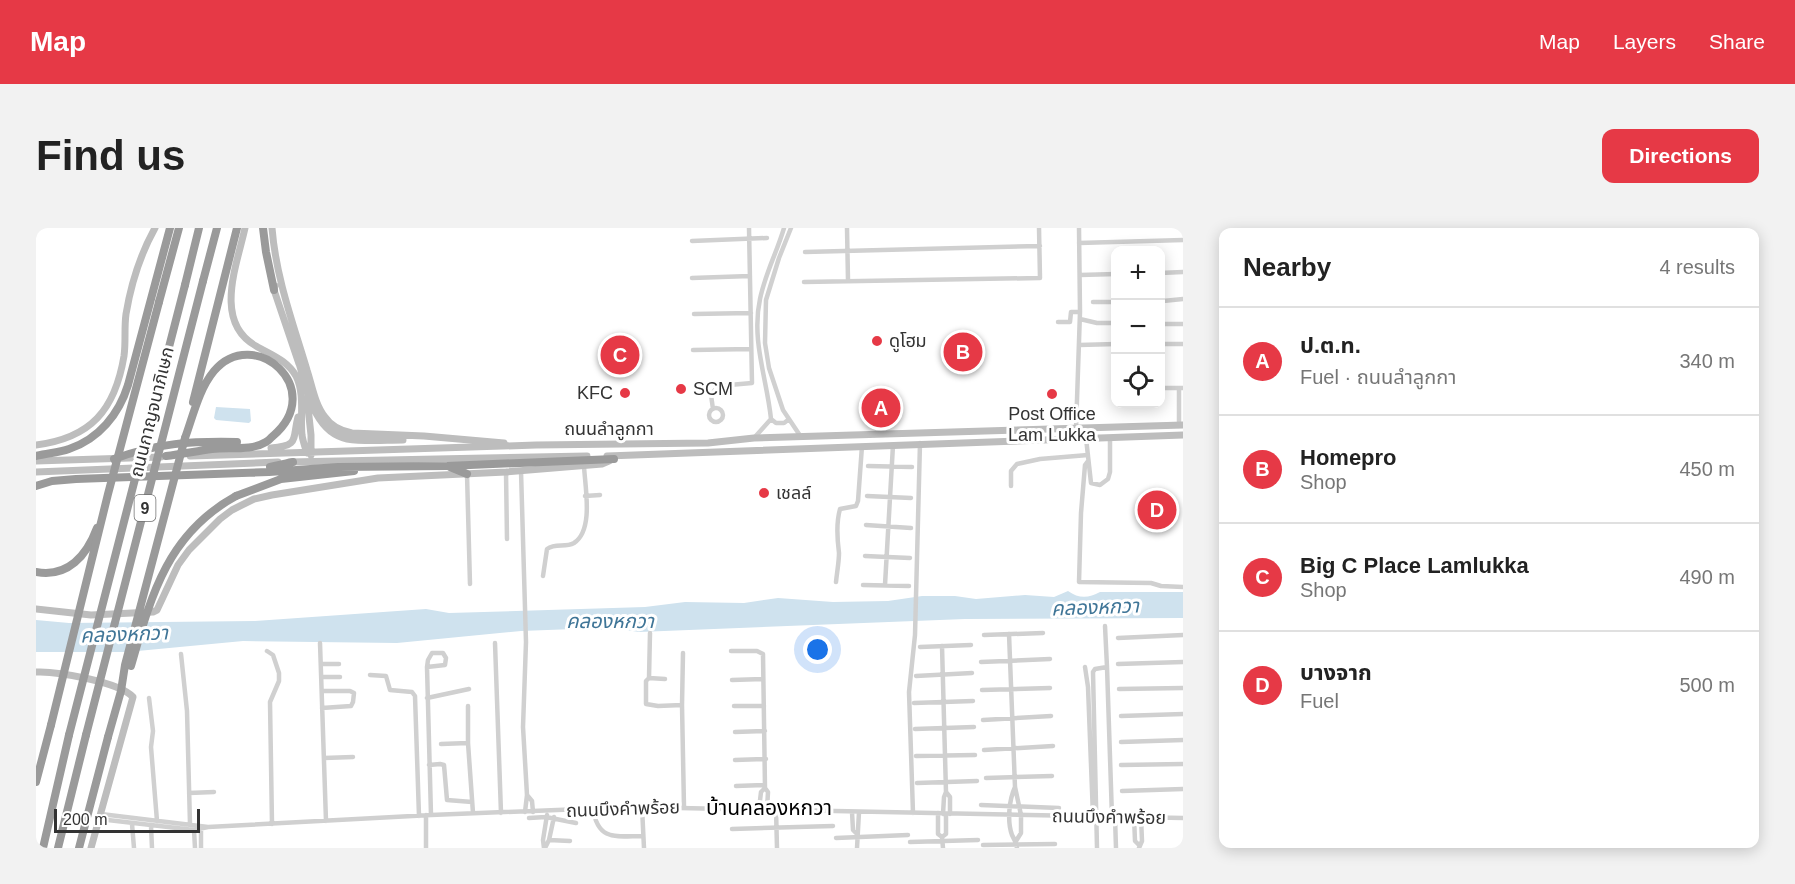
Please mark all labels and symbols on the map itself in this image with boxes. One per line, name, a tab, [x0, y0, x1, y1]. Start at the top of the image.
pin: B	[944, 330, 982, 374]
place label: ดูโฮม	[889, 331, 927, 353]
pin: C	[600, 332, 640, 378]
marker: ดูโฮม	[870, 334, 884, 348]
street label: ถนนกาญจนาภิเษก	[126, 345, 178, 479]
place label: SCM	[693, 379, 733, 399]
marker: SCM	[674, 382, 688, 396]
place label: KFC	[577, 383, 613, 403]
marker: KFC	[618, 386, 632, 400]
pin: A	[862, 386, 900, 430]
marker: Post Office Lam Lukka	[1045, 387, 1059, 401]
place label: Post Office Lam Lukka	[1008, 404, 1097, 445]
street label: ถนนลำลูกกา	[564, 419, 654, 441]
place label: เชลล์	[776, 483, 812, 503]
marker: เชลล์	[757, 486, 771, 500]
pin: D	[1138, 488, 1176, 532]
road number: 9	[134, 495, 156, 521]
water label: คลองหกวา	[1051, 594, 1140, 620]
water label: คลองหกวา	[566, 610, 655, 632]
water label: คลองหกวา	[80, 621, 169, 647]
your location	[803, 635, 832, 664]
district label: บ้านคลองหกวา	[706, 796, 832, 819]
street label: ถนนบึงคำพร้อย	[566, 797, 680, 821]
scale bar	[54, 806, 200, 834]
street label: ถนนบึงคำพร้อย	[1052, 806, 1166, 828]

